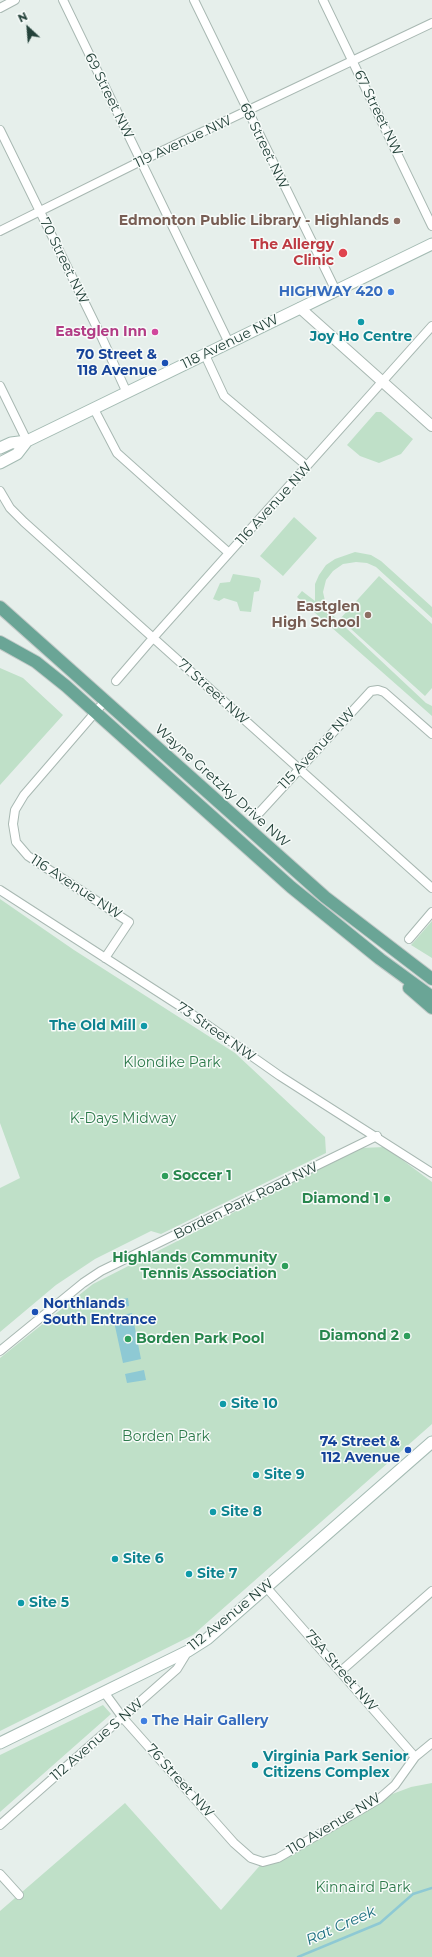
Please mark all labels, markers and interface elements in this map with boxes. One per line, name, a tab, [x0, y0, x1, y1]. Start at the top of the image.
north arrow	[8, 8, 48, 48]
text: N	[16, 9, 30, 25]
street label: 69 Street NW	[81, 50, 137, 142]
street label: 67 Street NW	[350, 68, 406, 158]
street label: 68 Street NW	[236, 100, 292, 192]
street label: 119 Avenue NW	[132, 112, 234, 172]
place label: Edmonton Public Library - Highlands	[119, 213, 389, 229]
street label: 70 Street NW	[36, 215, 92, 307]
marker: Edmonton Public Library - Highlands	[392, 216, 402, 226]
place label: The Allergy Clinic	[251, 237, 334, 270]
marker: The Allergy Clinic	[337, 247, 349, 259]
place label: HIGHWAY 420	[279, 284, 383, 300]
marker: HIGHWAY 420	[386, 287, 396, 297]
street label: 118 Avenue NW	[179, 311, 281, 373]
marker: Joy Ho Centre	[356, 317, 366, 327]
place label: Eastglen Inn	[55, 324, 147, 340]
marker: Eastglen Inn	[150, 327, 160, 337]
place label: Joy Ho Centre	[310, 329, 412, 345]
place label: 70 Street & 118 Avenue	[76, 347, 157, 380]
marker: 70 Street & 118 Avenue	[160, 358, 170, 368]
street label: 116 Avenue NW	[232, 459, 316, 549]
place label: Eastglen High School	[272, 599, 360, 632]
marker: Eastglen High School	[363, 610, 373, 620]
street label: 71 Street NW	[174, 656, 252, 728]
street label: 115 Avenue NW	[275, 705, 359, 793]
street label: Wayne Gretzky Drive NW	[151, 721, 293, 851]
street label: 116 Avenue NW	[27, 851, 125, 923]
street label: 73 Street NW	[173, 999, 259, 1065]
place label: The Old Mill	[49, 1018, 136, 1034]
marker: The Old Mill	[139, 1021, 149, 1031]
park label: Klondike Park	[123, 1055, 221, 1071]
park label: K-Days Midway	[70, 1111, 176, 1127]
street label: Borden Park Road NW	[171, 1159, 321, 1243]
place label: Soccer 1	[173, 1168, 232, 1184]
marker: Soccer 1	[160, 1171, 170, 1181]
place label: Diamond 1	[302, 1191, 379, 1207]
marker: Diamond 1	[382, 1194, 392, 1204]
place label: Highlands Community Tennis Association	[112, 1250, 277, 1282]
marker: Highlands Community Tennis Association	[280, 1261, 290, 1271]
place label: Northlands South Entrance	[43, 1296, 156, 1328]
marker: Northlands South Entrance	[30, 1307, 40, 1317]
place label: Diamond 2	[319, 1328, 399, 1344]
place label: Borden Park Pool	[136, 1331, 264, 1347]
marker: Diamond 2	[402, 1331, 412, 1341]
marker: Borden Park Pool	[123, 1334, 133, 1344]
place label: Site 10	[231, 1396, 278, 1412]
marker: Site 10	[218, 1399, 228, 1409]
park label: Borden Park	[122, 1429, 210, 1445]
place label: 74 Street & 112 Avenue	[320, 1434, 400, 1466]
marker: 74 Street & 112 Avenue	[403, 1445, 413, 1455]
place label: Site 9	[264, 1467, 305, 1483]
marker: Site 9	[251, 1470, 261, 1480]
place label: Site 8	[221, 1504, 262, 1520]
marker: Site 8	[208, 1507, 218, 1517]
place label: Site 6	[123, 1551, 164, 1567]
marker: Site 6	[110, 1554, 120, 1564]
place label: Site 7	[197, 1566, 237, 1582]
marker: Site 7	[184, 1569, 194, 1579]
street label: 112 Avenue NW	[185, 1575, 277, 1655]
place label: Site 5	[29, 1595, 69, 1611]
marker: Site 5	[16, 1598, 26, 1608]
street label: 75A Street NW	[301, 1627, 381, 1715]
street label: 112 Avenue S NW	[47, 1695, 147, 1785]
place label: The Hair Gallery	[152, 1713, 268, 1729]
marker: The Hair Gallery	[139, 1716, 149, 1726]
street label: 76 Street NW	[143, 1741, 217, 1821]
place label: Virginia Park Senior Citizens Complex	[263, 1749, 409, 1782]
marker: Virginia Park Senior Citizens Complex	[250, 1760, 260, 1770]
street label: 110 Avenue NW	[284, 1789, 384, 1859]
park label: Kinnaird Park	[315, 1880, 411, 1896]
water label: Rat Creek	[303, 1903, 379, 1949]

